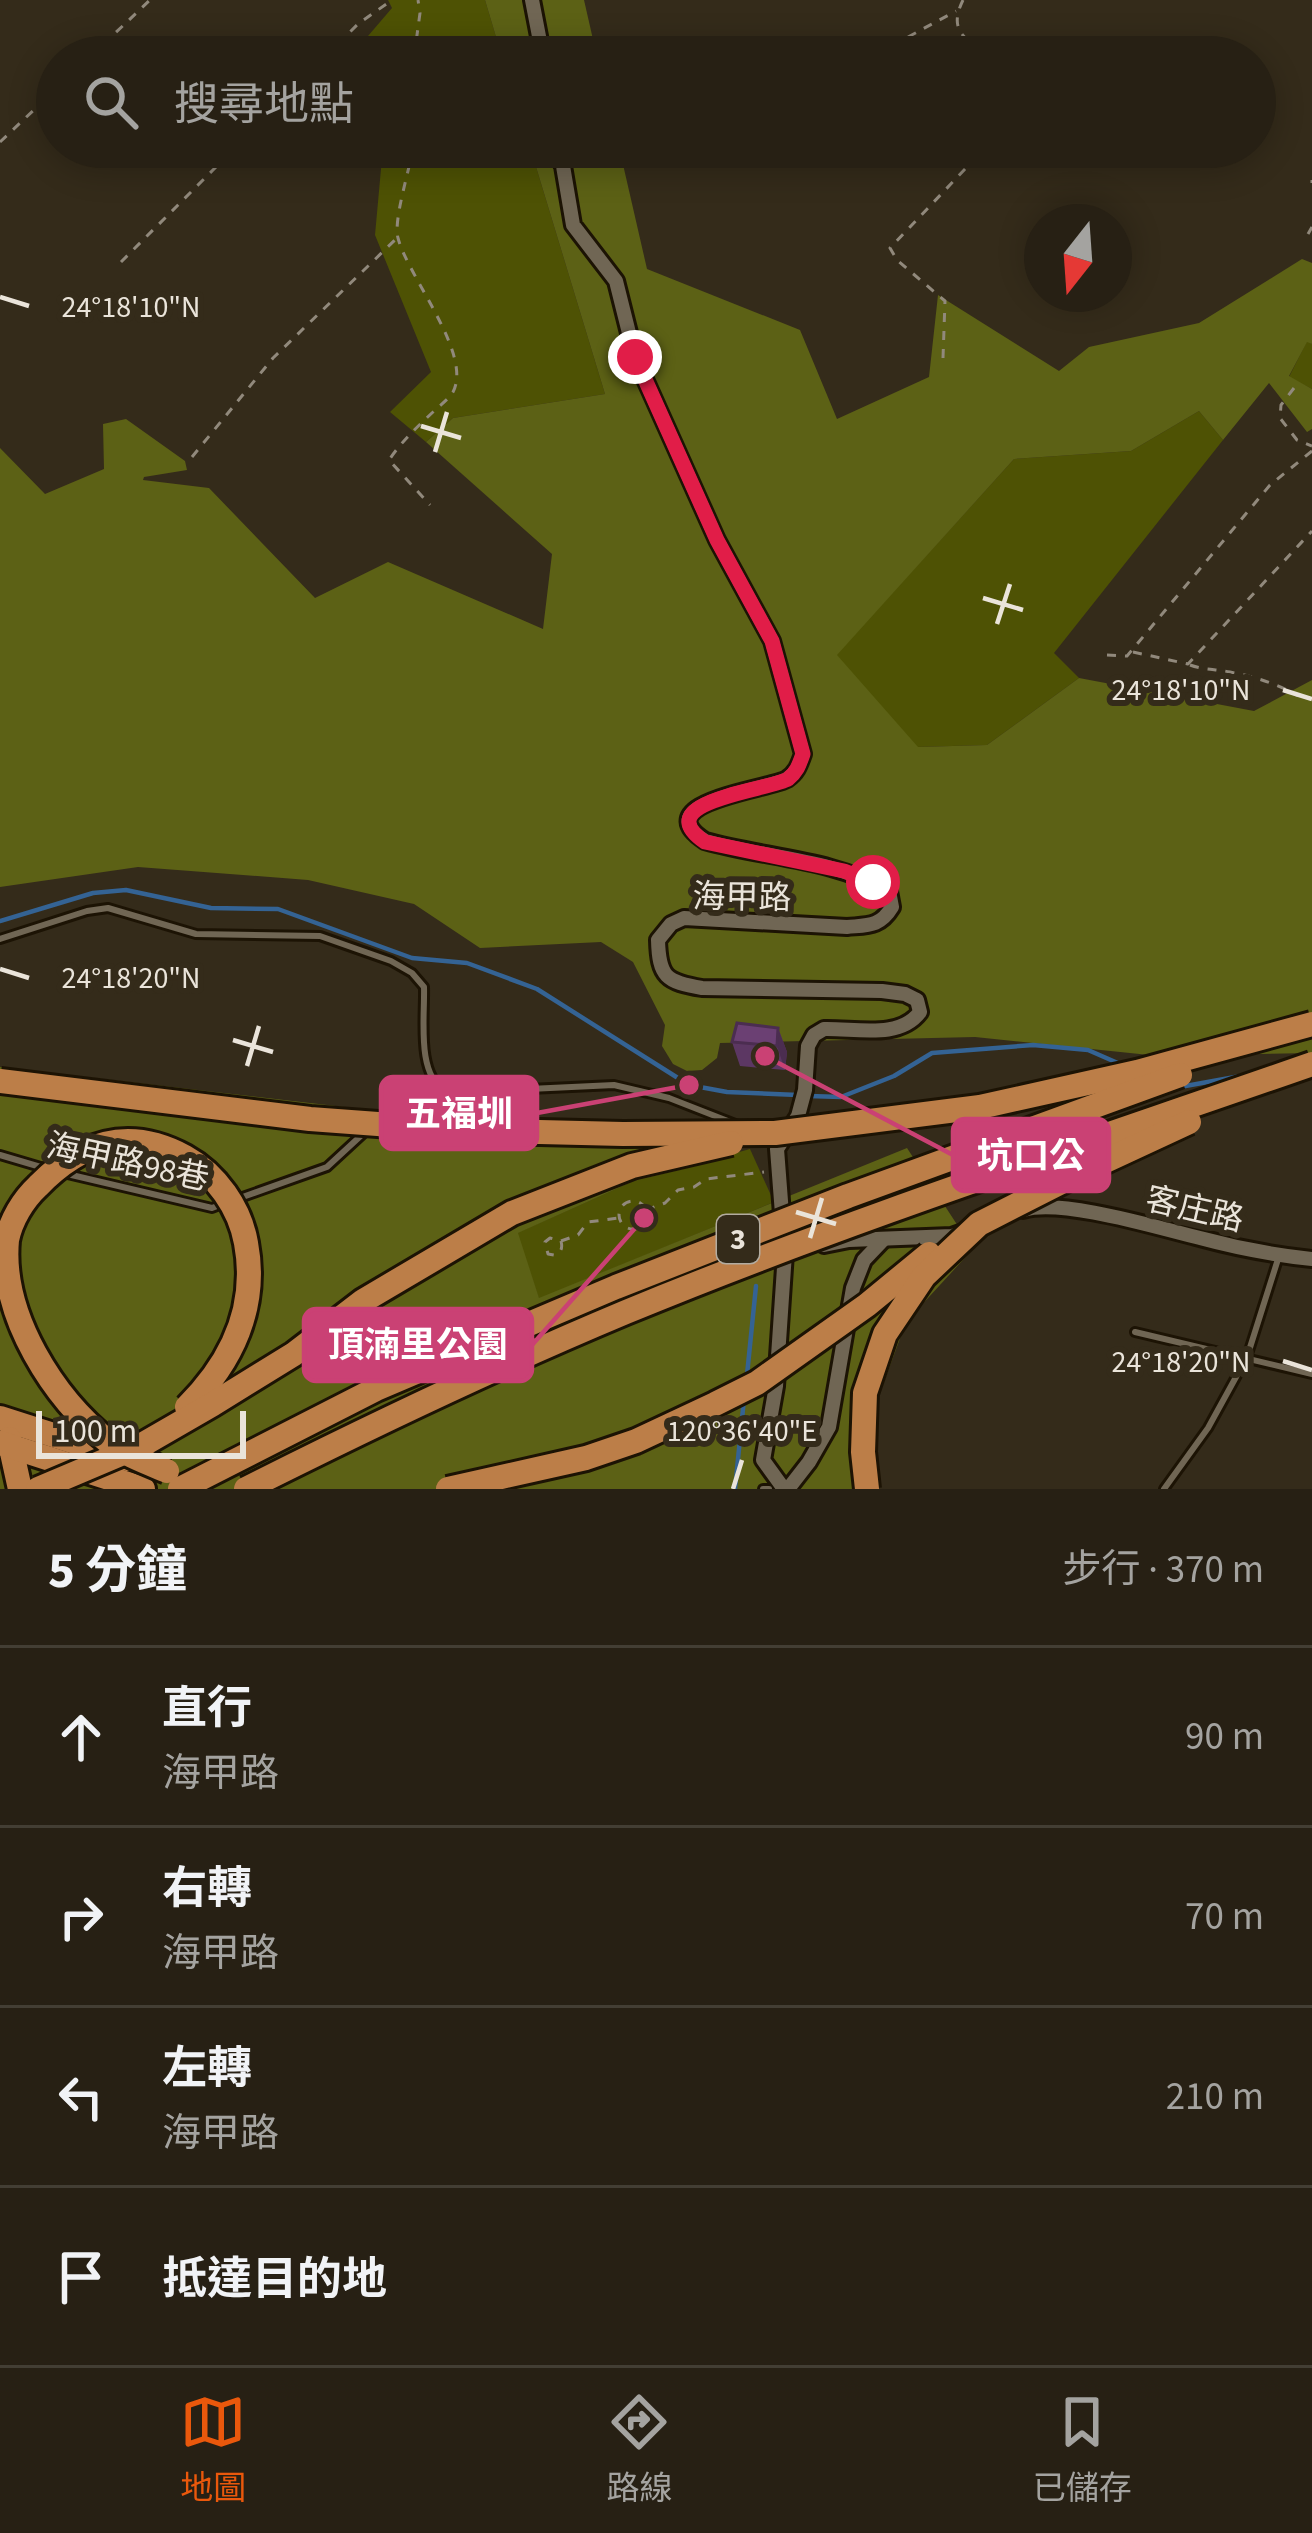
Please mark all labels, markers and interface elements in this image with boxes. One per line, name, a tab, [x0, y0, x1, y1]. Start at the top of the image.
search box	[36, 36, 1276, 168]
icon: search	[78, 69, 144, 135]
text: 搜尋地點	[174, 73, 354, 137]
north arrow	[1024, 204, 1132, 312]
text: 24°18'10"N	[61, 286, 201, 329]
route end	[608, 330, 662, 384]
text: 24°18'10"N	[1111, 669, 1251, 712]
route start	[846, 855, 900, 909]
street label: 海甲路	[692, 873, 792, 922]
text: 24°18'20"N	[61, 957, 201, 1000]
callout: 五福圳	[381, 1077, 537, 1149]
text: 五福圳	[405, 1089, 513, 1140]
callout: 坑口公	[953, 1119, 1109, 1191]
street label: 海甲路98巷	[42, 1122, 213, 1203]
text: 坑口公	[977, 1131, 1085, 1182]
street label: 客庄路	[1141, 1175, 1248, 1243]
road number: 3	[717, 1215, 759, 1263]
callout: 頂湳里公園	[304, 1309, 532, 1381]
text: 頂湳里公園	[328, 1320, 508, 1371]
text: 24°18'20"N	[1111, 1341, 1251, 1384]
scale bar	[36, 1405, 246, 1458]
text: 100 m	[54, 1408, 137, 1455]
text: 120°36'40"E	[667, 1410, 817, 1453]
text: 5 分鐘	[48, 1535, 187, 1607]
text: 步行 · 370 m	[1062, 1542, 1264, 1598]
text: 直行	[162, 1677, 252, 1741]
icon: ahead	[48, 1704, 114, 1770]
text: 90 m	[1185, 1709, 1264, 1765]
text: 海甲路	[162, 1746, 279, 1802]
text: 右轉	[162, 1857, 252, 1921]
icon: right	[48, 1884, 114, 1950]
text: 70 m	[1185, 1889, 1264, 1945]
text: 海甲路	[162, 1926, 279, 1982]
text: 左轉	[162, 2037, 252, 2101]
icon: left	[48, 2064, 114, 2130]
text: 210 m	[1166, 2069, 1264, 2125]
text: 海甲路	[162, 2106, 279, 2162]
icon: arrive	[48, 2244, 114, 2310]
text: 抵達目的地	[162, 2248, 387, 2312]
tab: 地圖	[180, 2389, 246, 2512]
tab: 路線	[606, 2389, 672, 2512]
tab: 已儲存	[1033, 2389, 1132, 2512]

